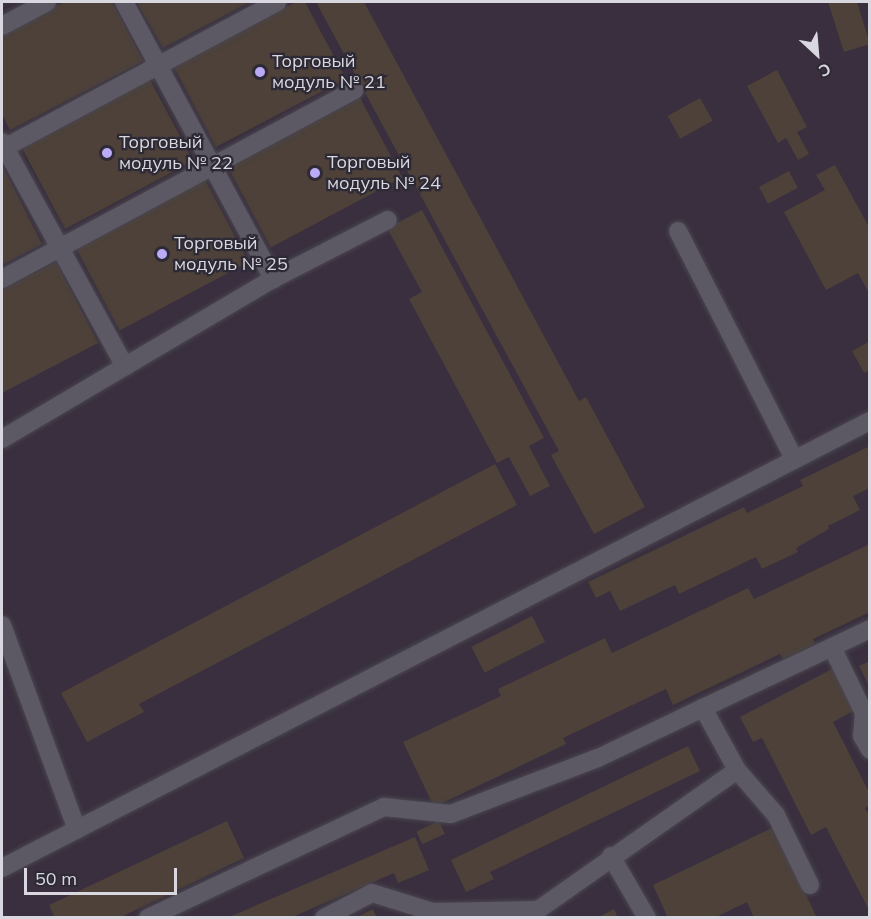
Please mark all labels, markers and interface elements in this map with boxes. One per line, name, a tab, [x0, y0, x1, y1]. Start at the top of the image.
north arrow	[787, 24, 847, 84]
place label: Торговый модуль № 21	[272, 51, 386, 94]
text: С	[816, 59, 834, 82]
marker: Торговый модуль № 21	[253, 65, 267, 79]
place label: Торговый модуль № 22	[119, 132, 233, 174]
marker: Торговый модуль № 22	[100, 146, 114, 160]
place label: Торговый модуль № 24	[327, 152, 441, 195]
marker: Торговый модуль № 24	[308, 166, 322, 180]
place label: Торговый модуль № 25	[174, 233, 288, 276]
marker: Торговый модуль № 25	[155, 247, 169, 261]
scale bar	[27, 856, 180, 894]
text: 50 m	[35, 867, 77, 890]

